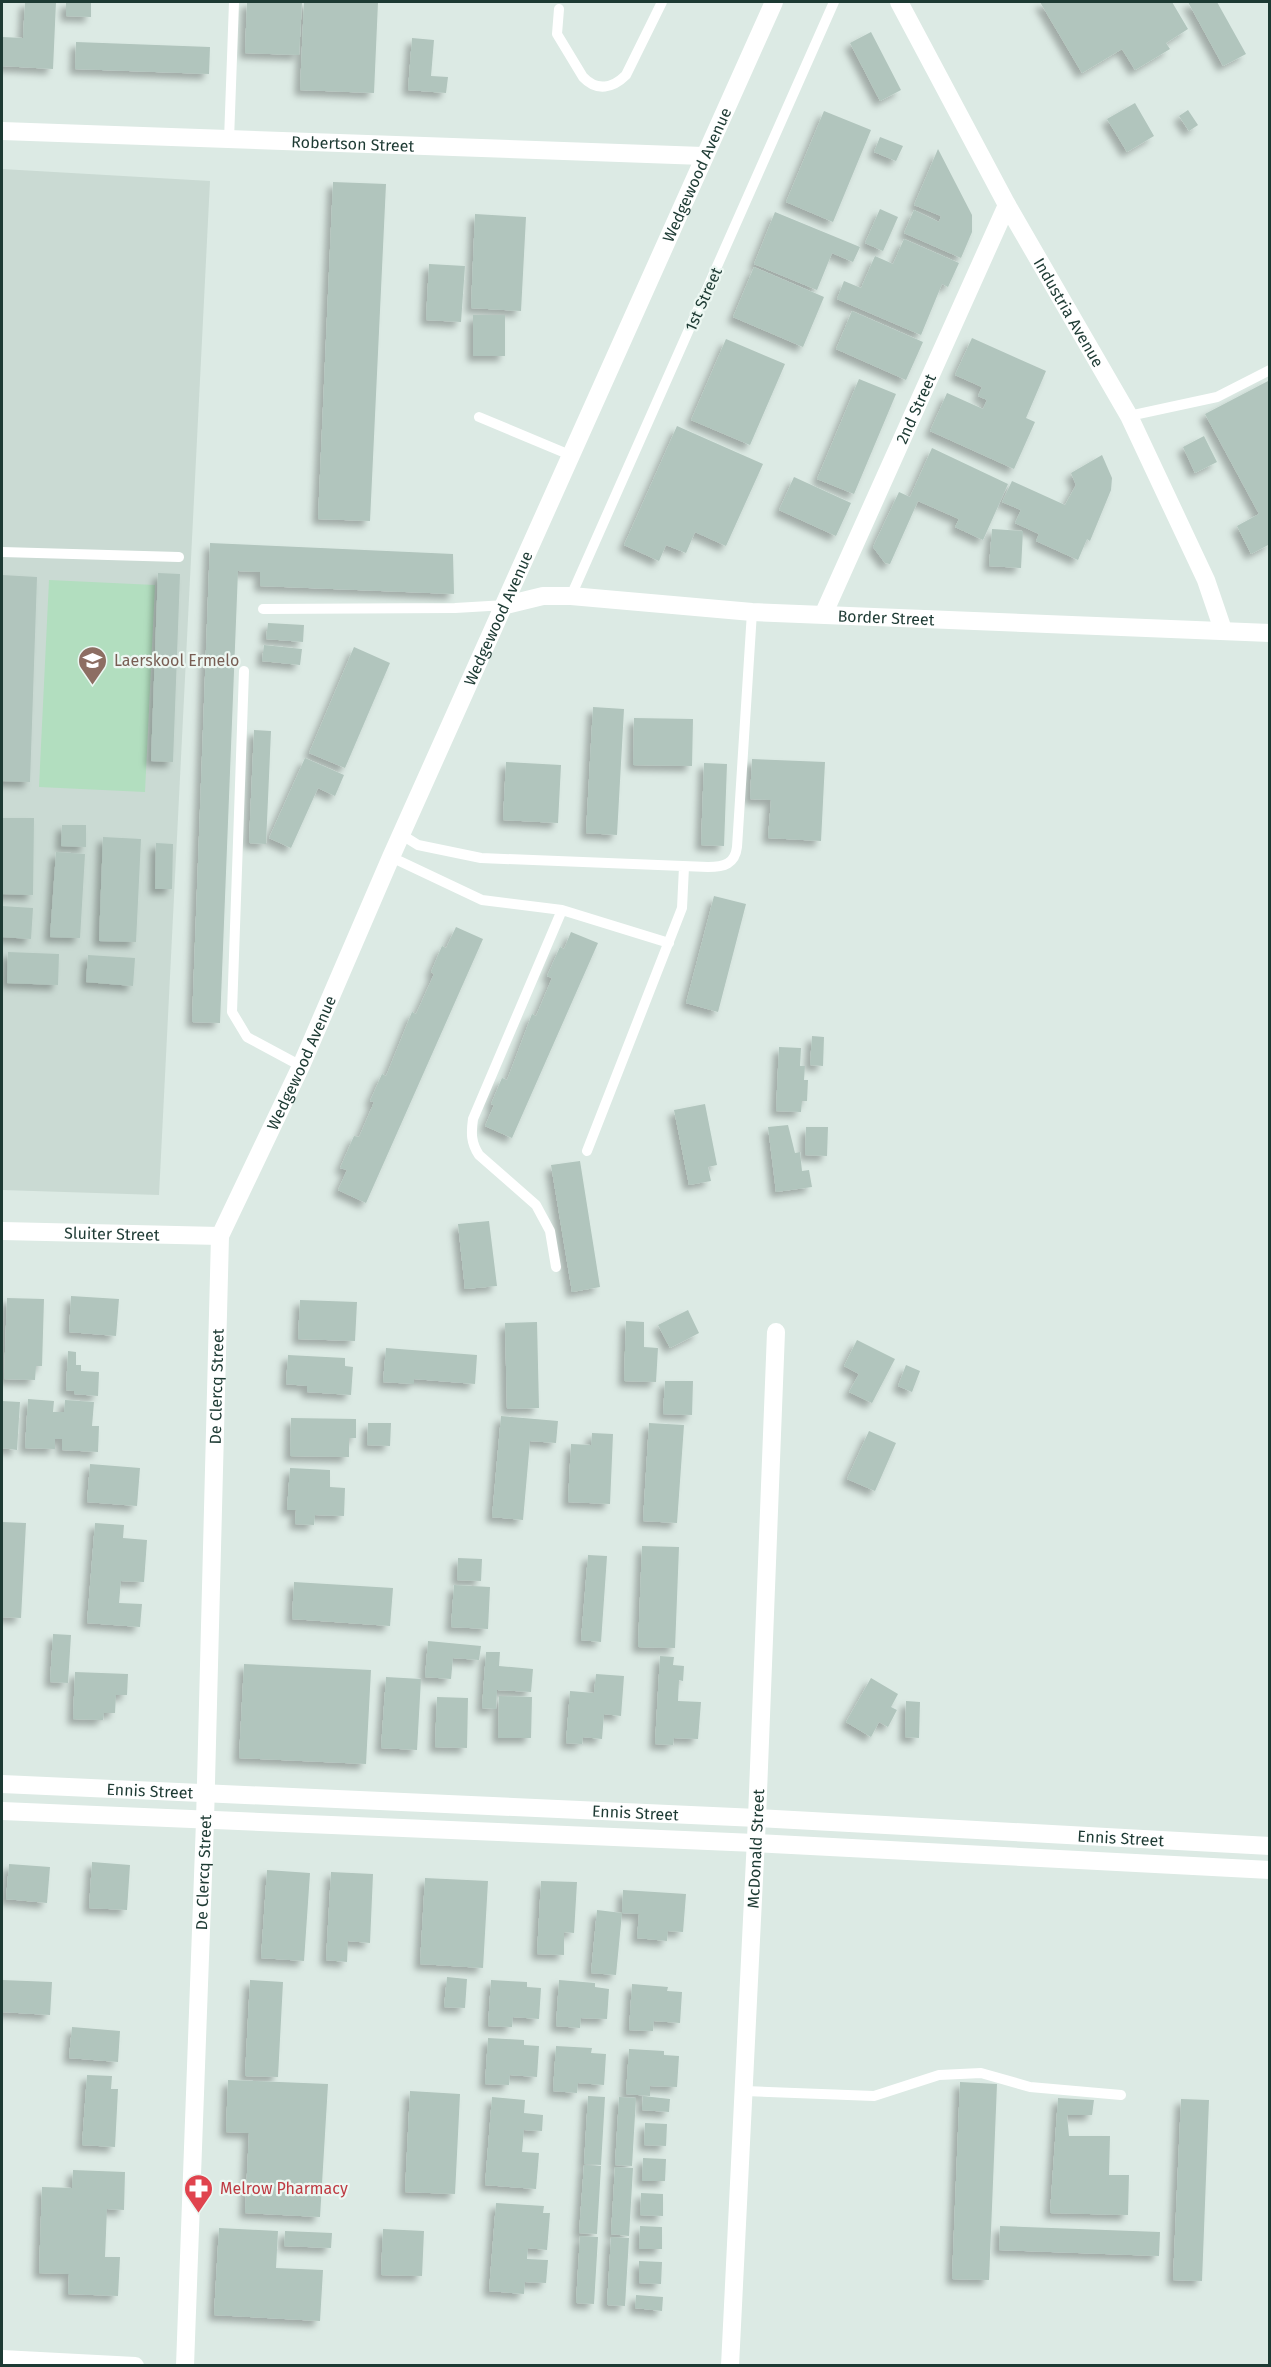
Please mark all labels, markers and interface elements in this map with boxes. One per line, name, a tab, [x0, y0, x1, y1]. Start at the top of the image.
street label: Wedgewood Avenue	[659, 105, 735, 245]
street label: Robertson Street	[291, 132, 415, 156]
street label: Industria Avenue	[1030, 255, 1108, 371]
street label: 1st Street	[681, 264, 726, 334]
street label: 2nd Street	[892, 371, 940, 447]
street label: Wedgewood Avenue	[460, 548, 537, 689]
street label: Border Street	[837, 606, 935, 629]
school or university icon: Laerskool Ermelo	[77, 644, 109, 686]
place label: Laerskool Ermelo	[114, 651, 239, 670]
street label: Wedgewood Avenue	[263, 993, 340, 1133]
street label: Sluiter Street	[64, 1223, 160, 1245]
street label: De Clercq Street	[206, 1328, 228, 1445]
street label: Ennis Street	[106, 1780, 194, 1803]
street label: McDonald Street	[744, 1788, 768, 1909]
street label: Ennis Street	[591, 1802, 679, 1824]
street label: De Clercq Street	[192, 1814, 215, 1931]
street label: Ennis Street	[1077, 1826, 1165, 1850]
pharmacy icon: Melrow Pharmacy	[183, 2172, 215, 2214]
place label: Melrow Pharmacy	[220, 2179, 348, 2198]

